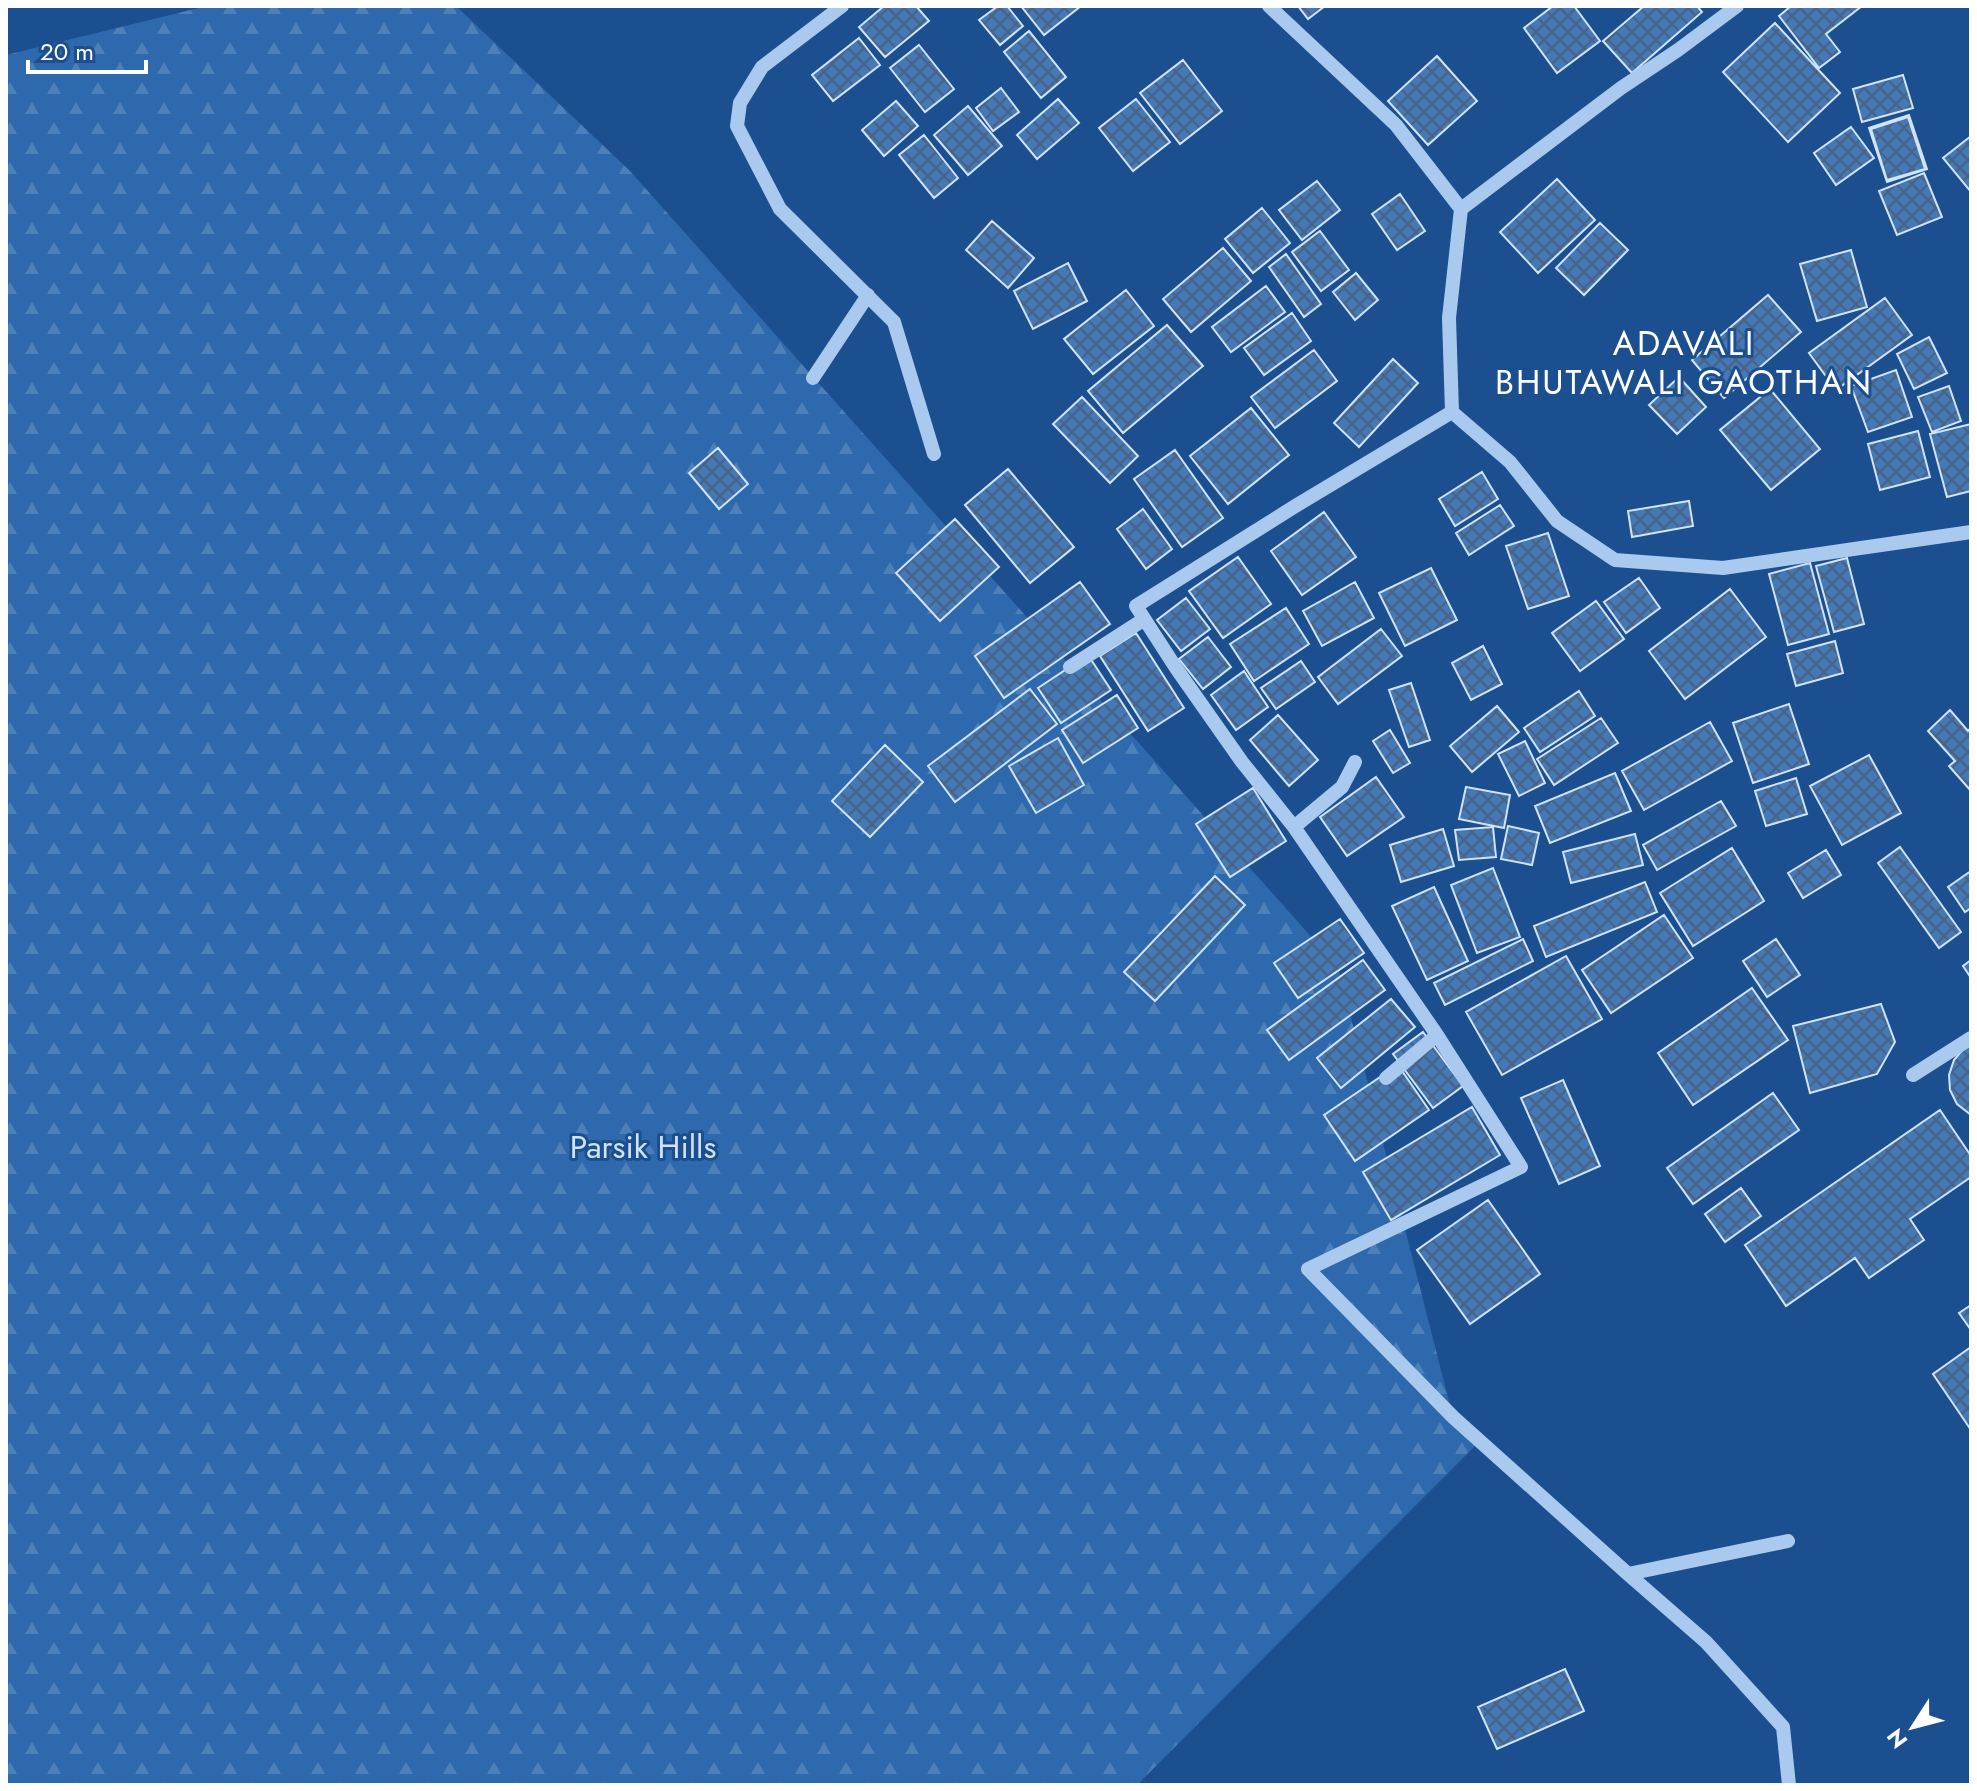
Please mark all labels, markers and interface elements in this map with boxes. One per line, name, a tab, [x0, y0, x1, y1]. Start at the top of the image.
scale bar	[28, 24, 146, 74]
text: 20 m	[40, 34, 94, 69]
district label: ADAVALI BHUTAWALI GAOTHAN	[1495, 319, 1873, 407]
park label: Parsik Hills	[570, 1124, 716, 1170]
north arrow	[1873, 1687, 1953, 1767]
text: N	[1879, 1722, 1915, 1755]

